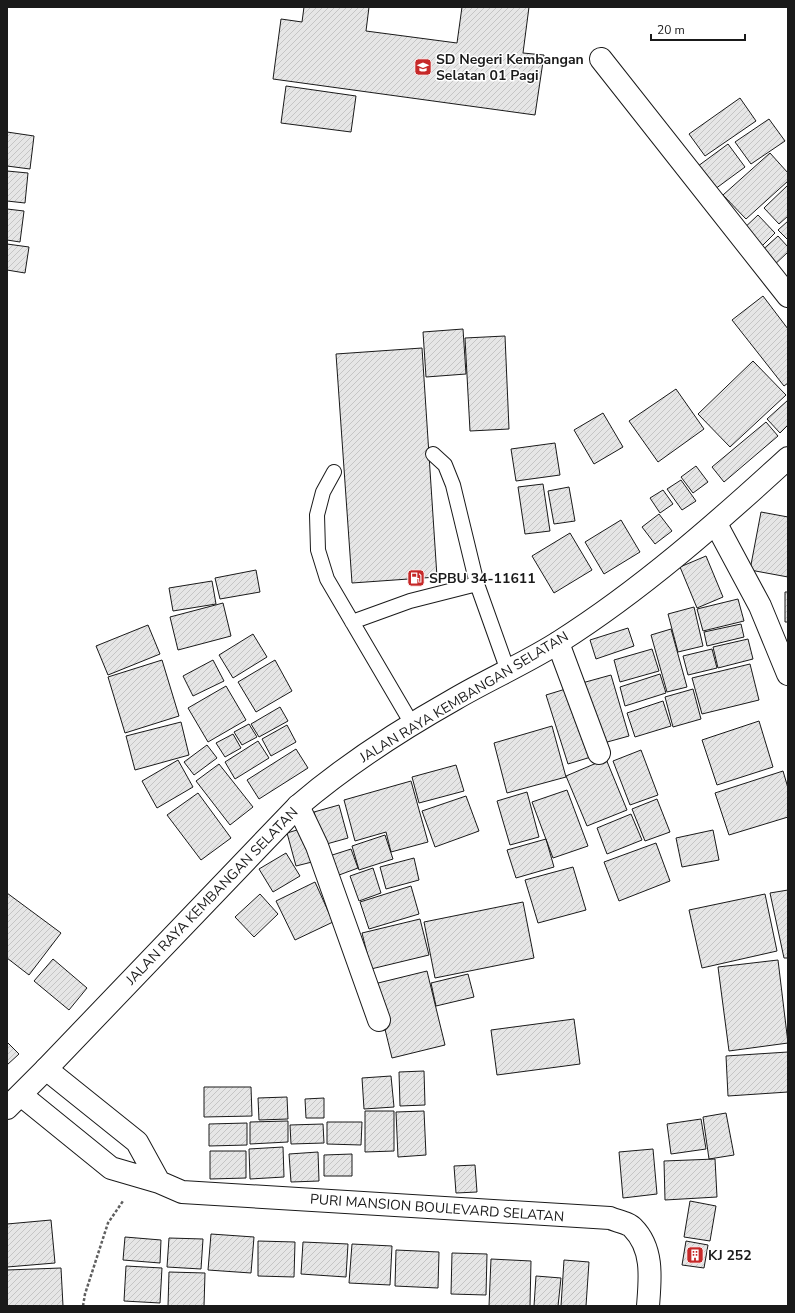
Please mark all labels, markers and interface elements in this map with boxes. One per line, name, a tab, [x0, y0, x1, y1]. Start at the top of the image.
scale bar	[651, 16, 745, 42]
text: 20 m	[657, 22, 685, 38]
place label: SD Negeri Kembangan Selatan 01 Pagi	[436, 50, 584, 85]
school or university icon: SD Negeri Kembangan Selatan 01 Pagi	[413, 57, 433, 77]
fuel station icon: SPBU 34-11611	[406, 568, 426, 588]
place label: SPBU 34-11611	[429, 569, 536, 588]
street label: JALAN RAYA KEMBANGAN SELATAN	[355, 627, 572, 768]
street label: JALAN RAYA KEMBANGAN SELATAN	[121, 803, 302, 990]
street label: PURI MANSION BOULEVARD SELATAN	[309, 1190, 565, 1226]
building icon: KJ 252	[685, 1245, 705, 1265]
place label: KJ 252	[708, 1246, 752, 1265]

